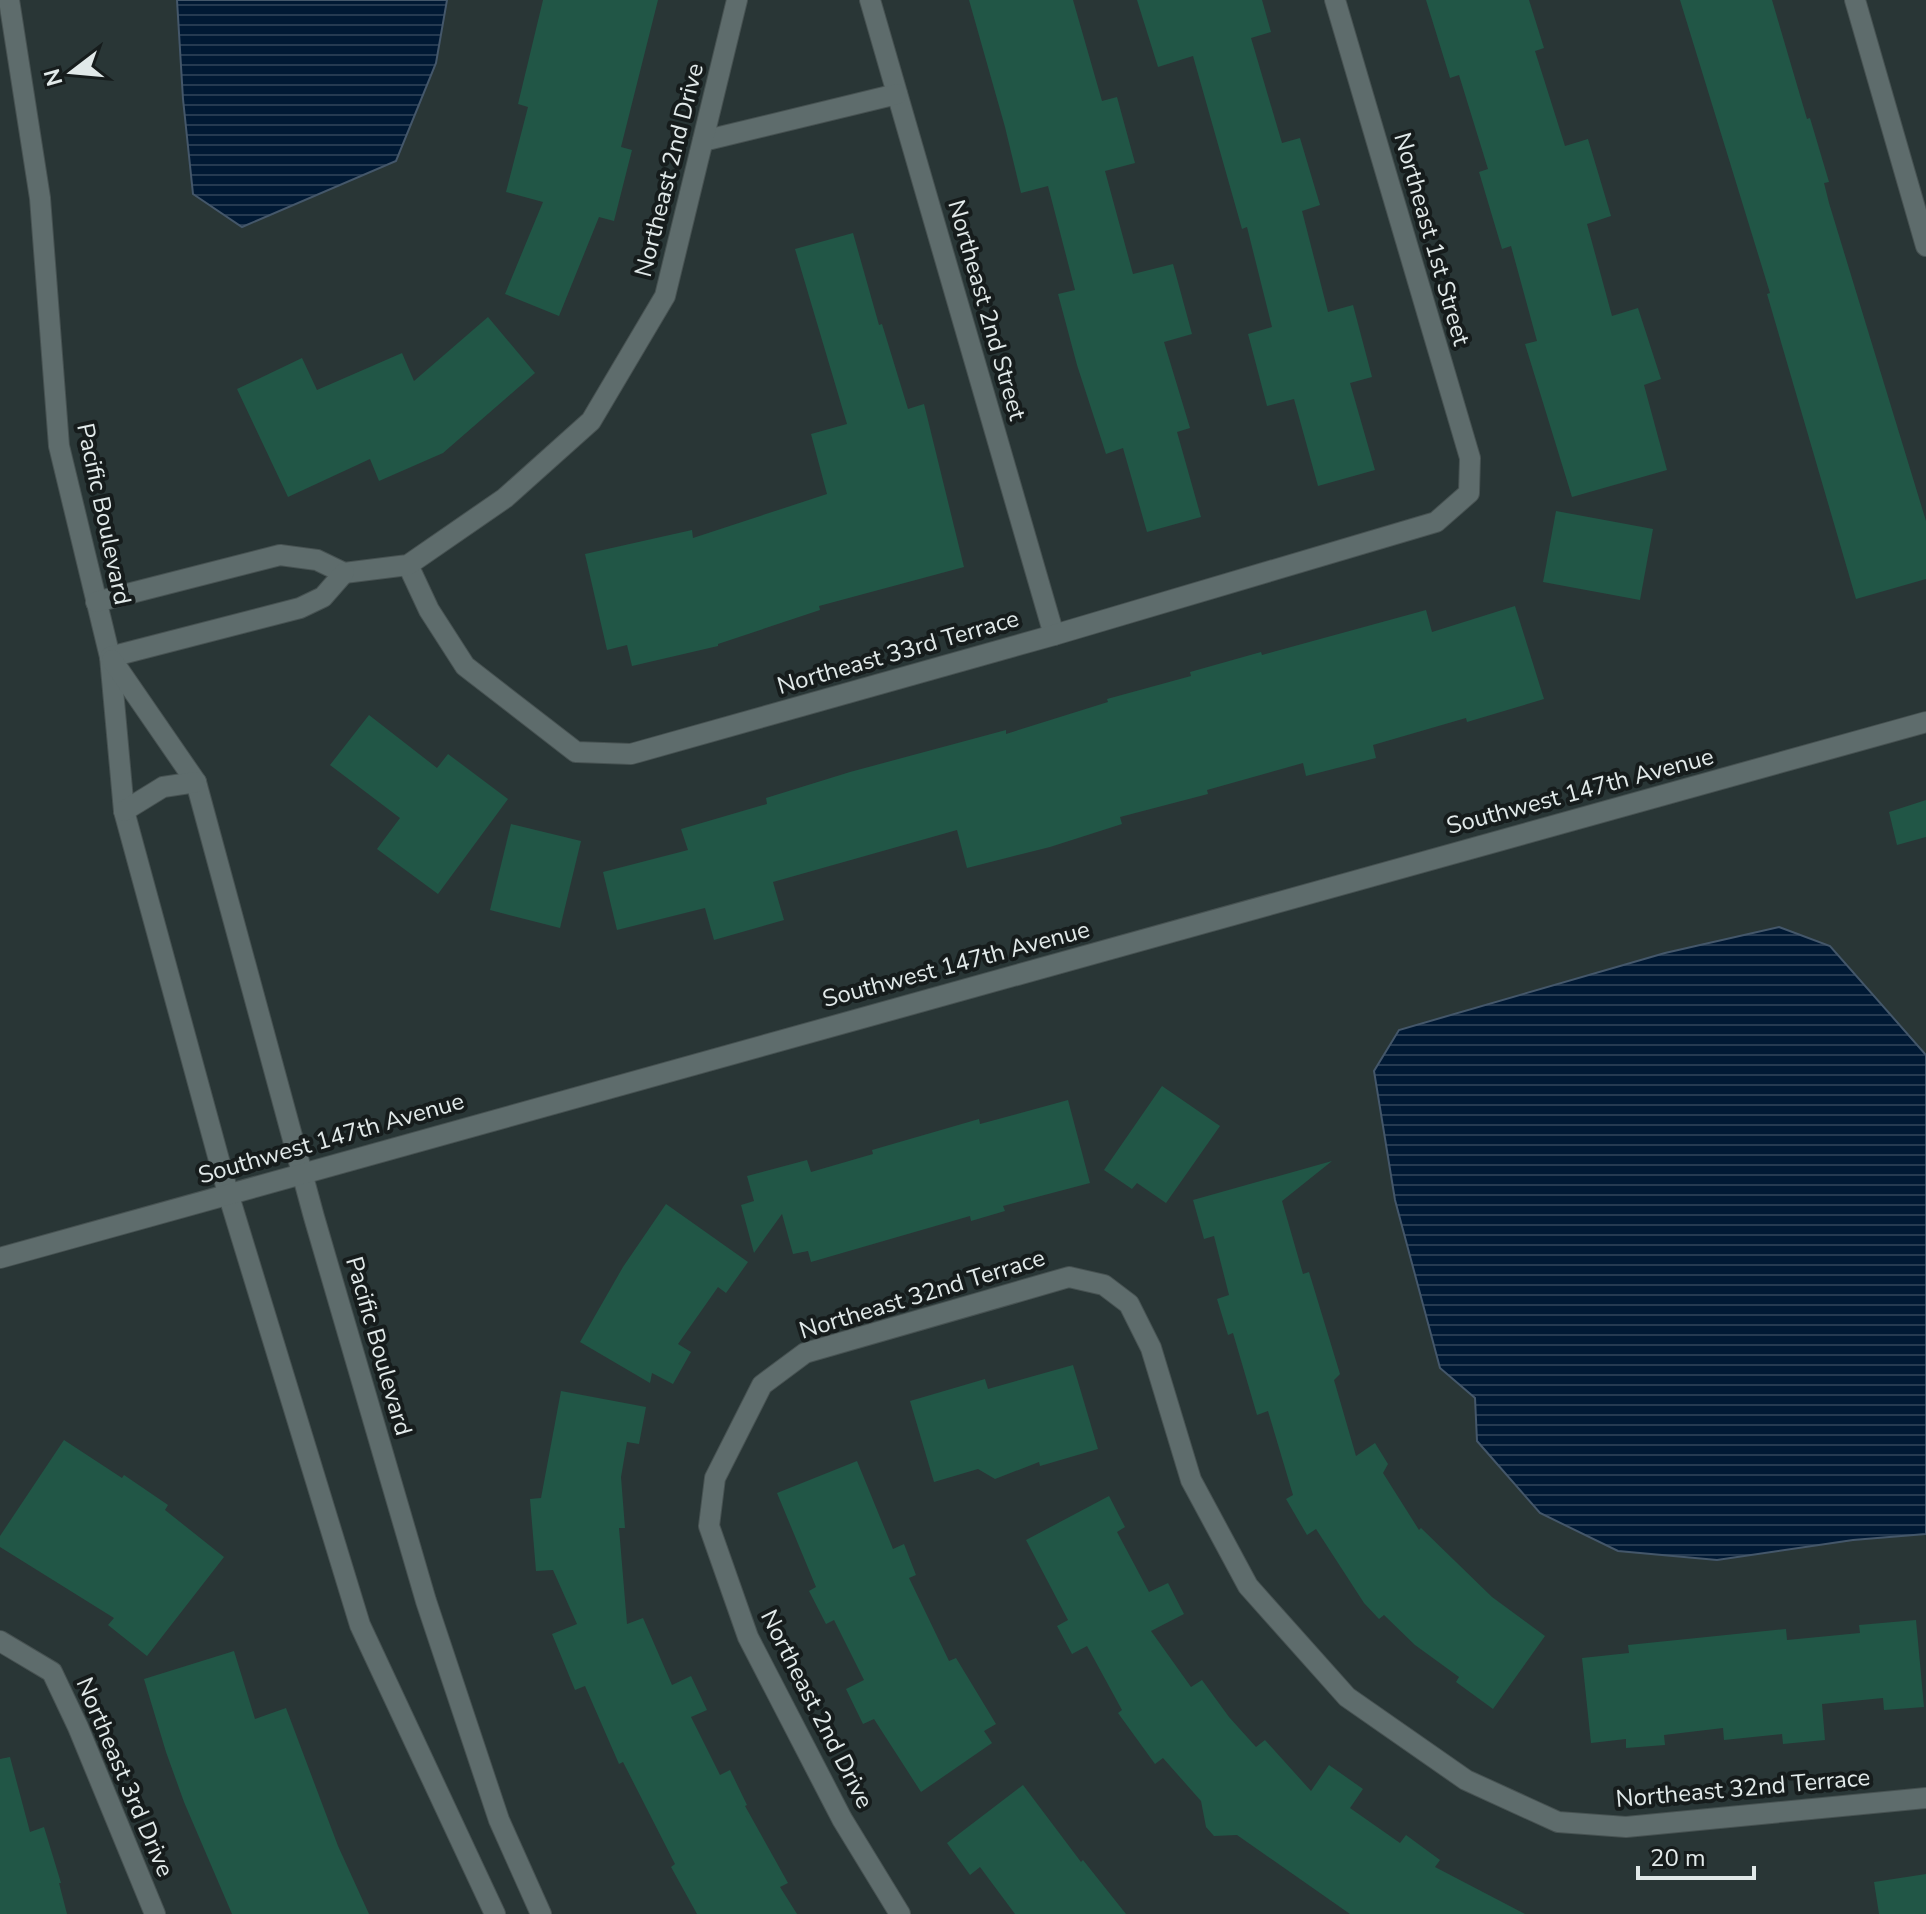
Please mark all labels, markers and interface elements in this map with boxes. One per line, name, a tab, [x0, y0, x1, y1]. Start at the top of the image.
north arrow	[32, 32, 112, 112]
street label: Northeast 2nd Drive	[627, 60, 711, 280]
text: N	[37, 65, 70, 89]
street label: Northeast 1st Street	[1386, 129, 1478, 350]
street label: Northeast 2nd Street	[940, 196, 1034, 424]
street label: Pacific Boulevard	[69, 420, 139, 608]
street label: Northeast 33rd Terrace	[773, 602, 1023, 702]
street label: Southwest 147th Avenue	[1443, 740, 1717, 842]
street label: Southwest 147th Avenue	[819, 913, 1093, 1015]
street label: Southwest 147th Avenue	[194, 1085, 468, 1191]
street label: Northeast 32nd Terrace	[795, 1241, 1049, 1347]
street label: Pacific Boulevard	[338, 1253, 420, 1439]
street label: Northeast 2nd Drive	[753, 1604, 881, 1814]
street label: Northeast 3rd Drive	[69, 1672, 181, 1882]
street label: Northeast 32nd Terrace	[1614, 1761, 1872, 1815]
scale bar	[1638, 1830, 1754, 1880]
text: 20 m	[1650, 1842, 1706, 1874]

